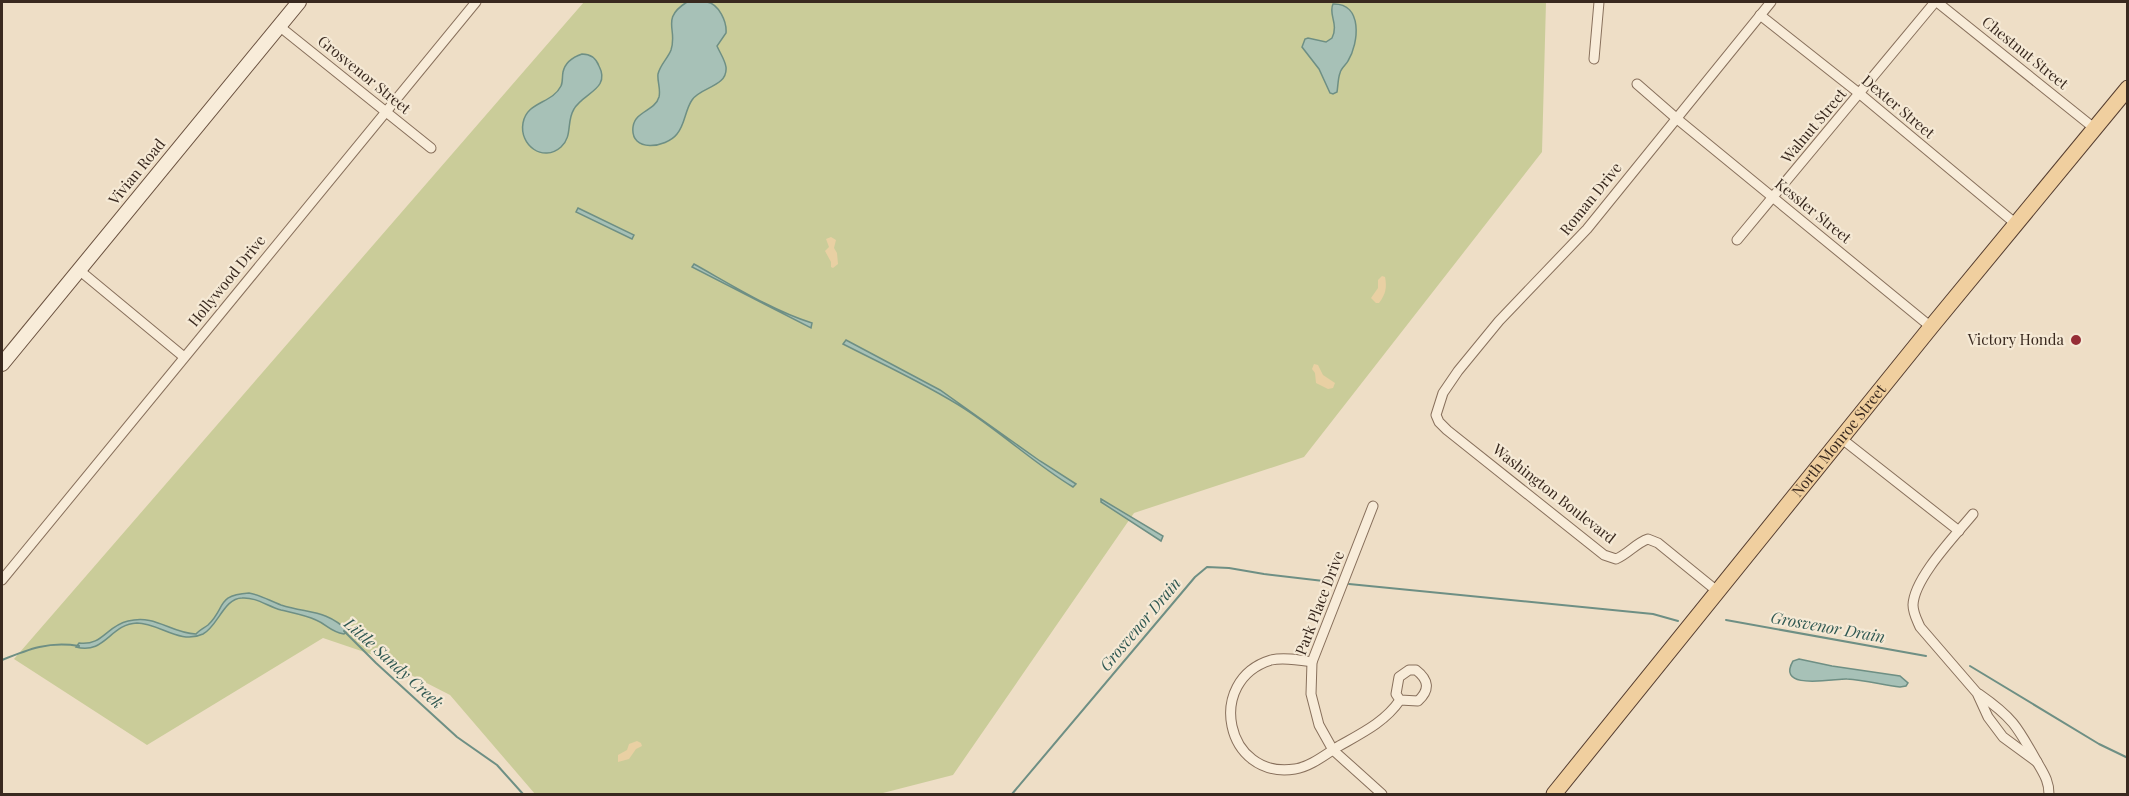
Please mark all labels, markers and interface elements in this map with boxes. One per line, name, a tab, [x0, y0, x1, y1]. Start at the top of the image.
street label: Chestnut Street	[1978, 11, 2073, 94]
street label: Grosvenor Street	[314, 31, 416, 118]
street label: Dexter Street	[1858, 70, 1940, 143]
street label: Walnut Street	[1776, 83, 1851, 168]
street label: Vivian Road	[103, 134, 169, 209]
street label: Roman Drive	[1555, 158, 1626, 239]
street label: Kessler Street	[1771, 173, 1857, 248]
street label: Hollywood Drive	[183, 230, 269, 330]
place label: Victory Honda	[1967, 329, 2065, 349]
marker: Victory Honda	[2069, 333, 2083, 347]
street label: North Monroe Street	[1787, 379, 1890, 501]
street label: Washington Boulevard	[1488, 438, 1620, 548]
street label: Park Place Drive	[1290, 548, 1348, 658]
water label: Grosvenor Drain	[1094, 573, 1185, 675]
water label: Grosvenor Drain	[1769, 606, 1887, 647]
water label: Little Sandy Creek	[340, 612, 448, 713]

